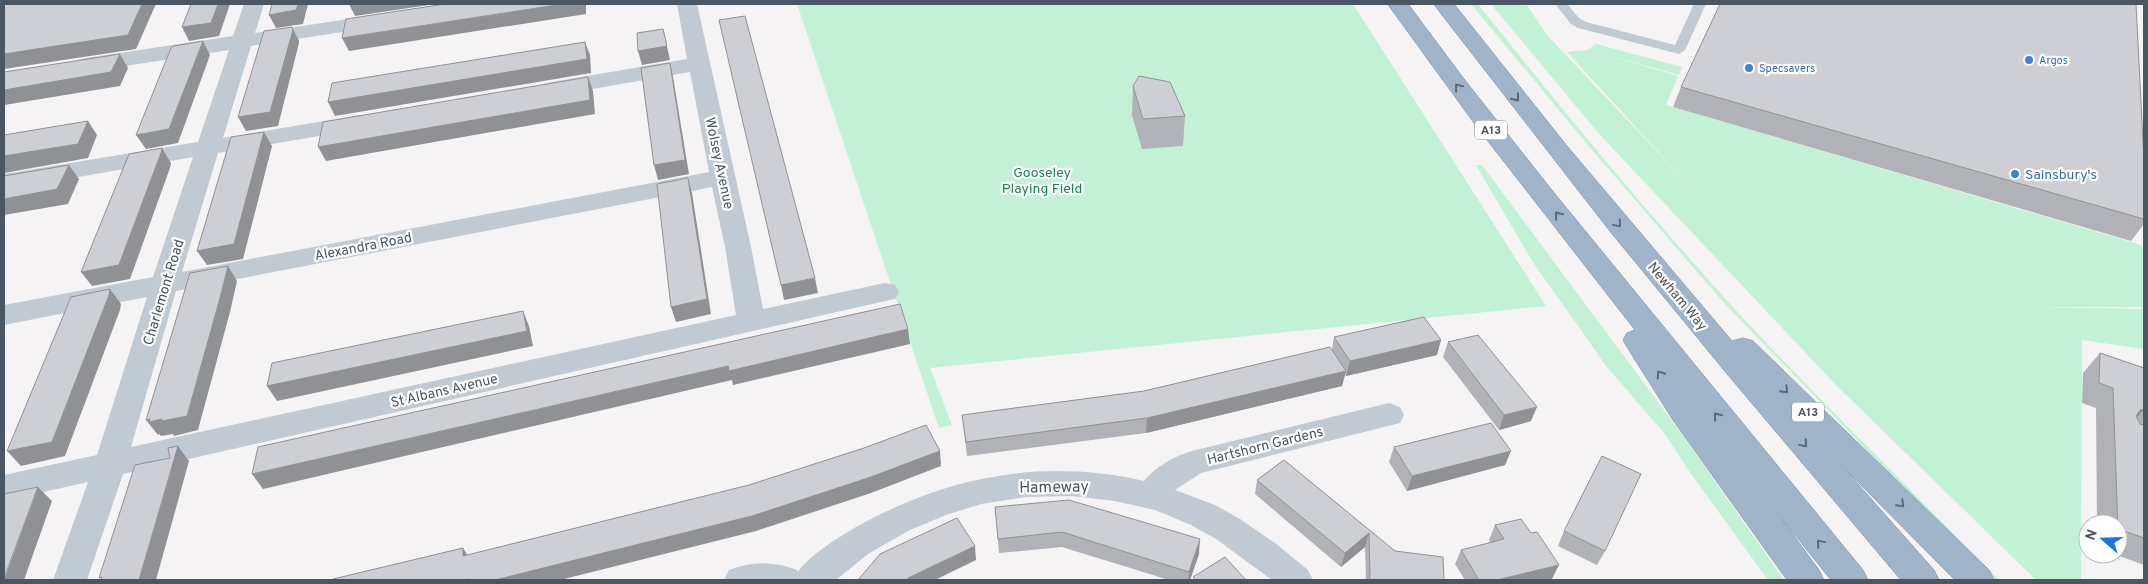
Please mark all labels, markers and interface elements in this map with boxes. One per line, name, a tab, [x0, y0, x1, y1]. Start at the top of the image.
marker: Argos	[2023, 54, 2035, 66]
place label: Argos	[2039, 54, 2068, 68]
marker: Specsavers	[1743, 62, 1755, 74]
place label: Specsavers	[1759, 62, 1815, 76]
one-way arrow	[1455, 83, 1464, 93]
one-way arrow	[1510, 92, 1518, 101]
street label: Wolsey Avenue	[700, 116, 737, 211]
road number: A13	[1475, 120, 1507, 140]
park label: Gooseley Playing Field	[1002, 165, 1082, 198]
place label: Sainsbury's	[2025, 167, 2097, 184]
marker: Sainsbury's	[2009, 168, 2021, 180]
one-way arrow	[1555, 211, 1564, 221]
one-way arrow	[1613, 218, 1621, 227]
street label: Alexandra Road	[313, 230, 413, 265]
street label: Charlemont Road	[140, 237, 189, 347]
street label: Newham Way	[1643, 259, 1710, 335]
street label: St Albans Avenue	[389, 371, 499, 412]
one-way arrow	[1656, 371, 1666, 380]
one-way arrow	[1780, 384, 1789, 393]
road number: A13	[1792, 402, 1824, 422]
one-way arrow	[1715, 413, 1723, 422]
street label: Hartshorn Gardens	[1206, 424, 1325, 469]
one-way arrow	[1798, 439, 1807, 448]
street label: Hameway	[1019, 477, 1089, 499]
one-way arrow	[1895, 498, 1904, 507]
north arrow	[2078, 514, 2128, 564]
text: N	[2082, 527, 2102, 543]
one-way arrow	[1816, 539, 1825, 548]

